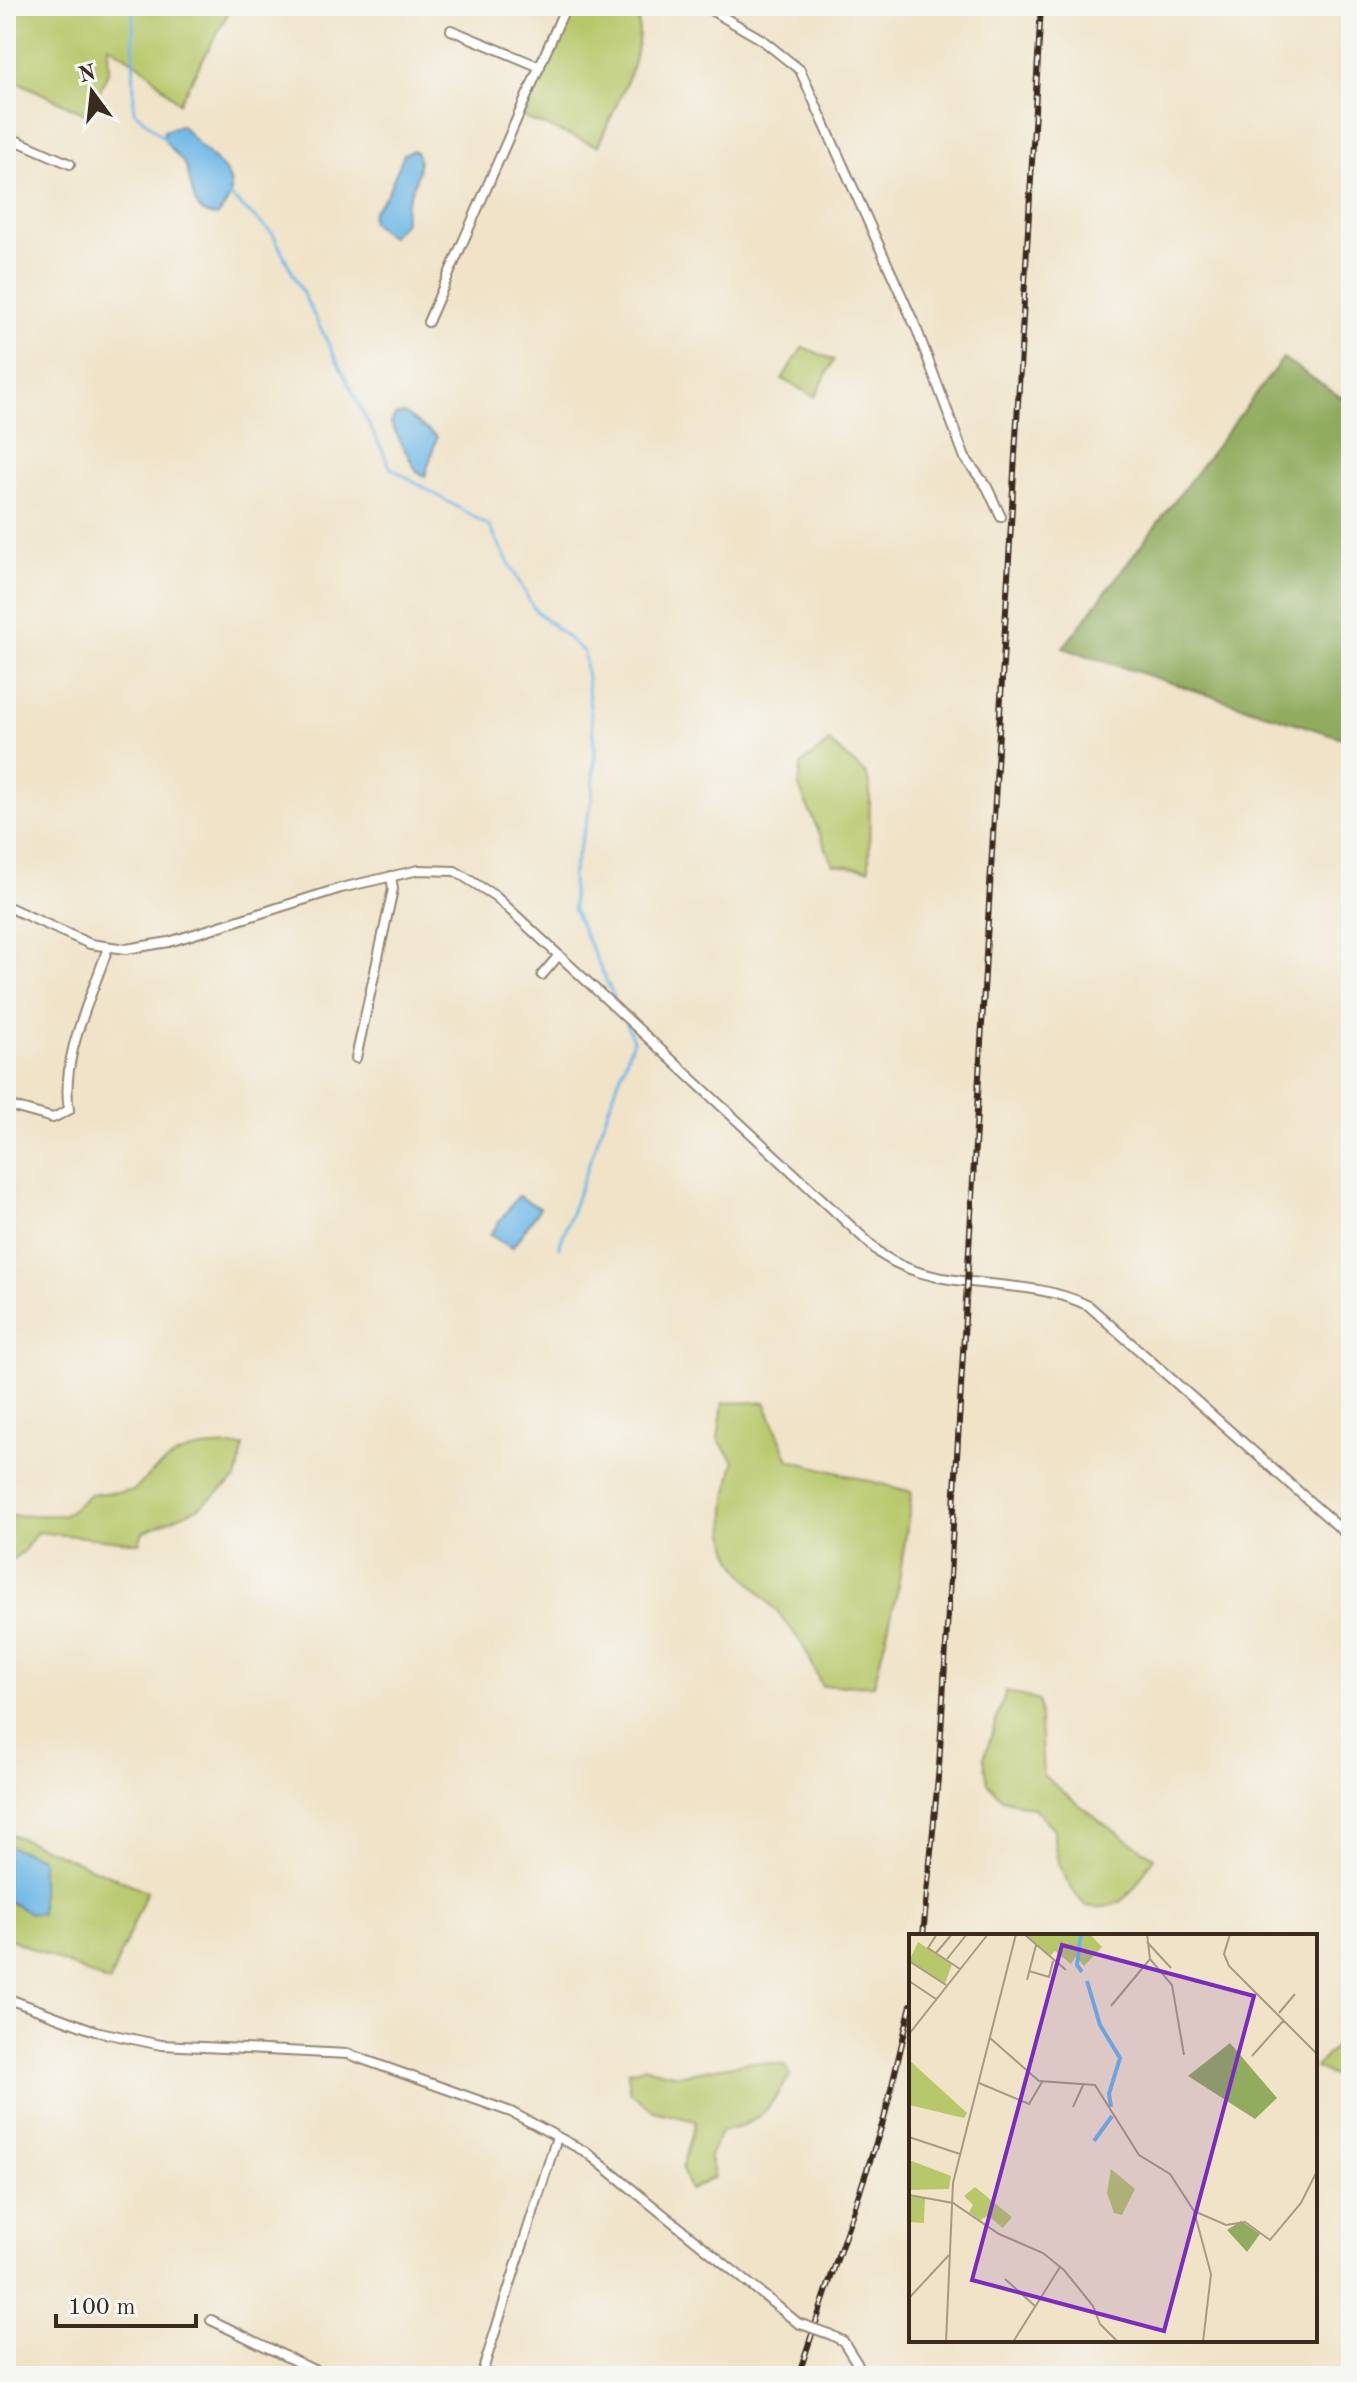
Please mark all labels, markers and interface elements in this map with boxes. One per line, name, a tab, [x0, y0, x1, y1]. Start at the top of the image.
north arrow	[52, 52, 132, 132]
text: N	[76, 62, 98, 87]
inset map	[909, 1934, 1317, 2342]
scale bar	[56, 2278, 196, 2328]
text: 100 m	[68, 2296, 136, 2320]

